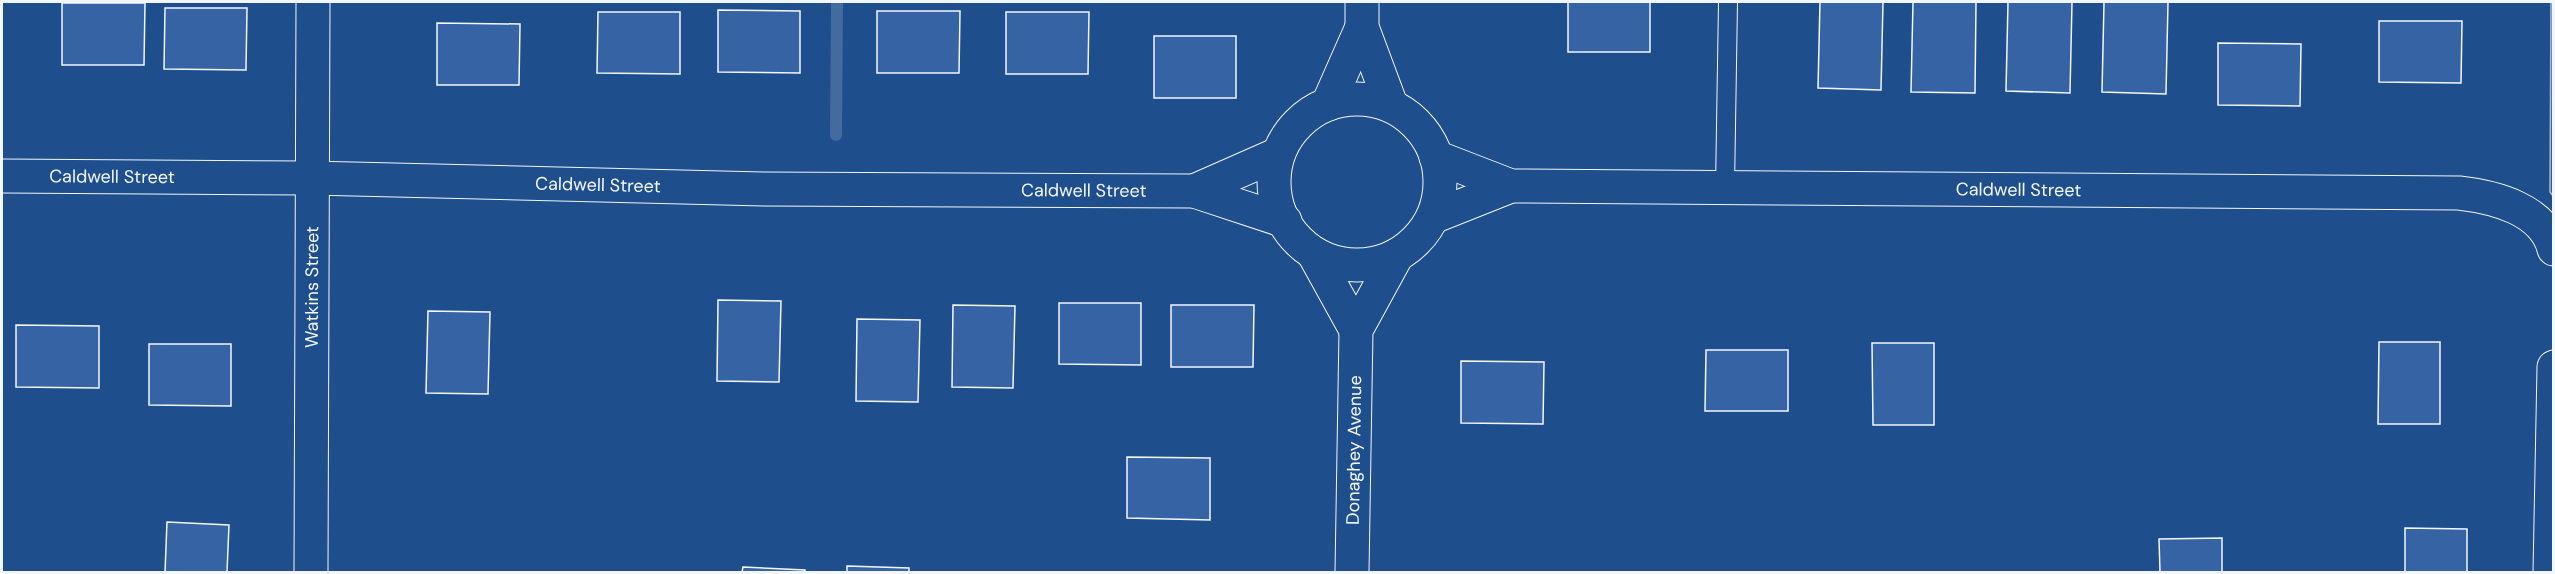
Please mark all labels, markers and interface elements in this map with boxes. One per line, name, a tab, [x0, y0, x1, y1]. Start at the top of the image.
street label: Caldwell Street	[49, 164, 175, 189]
street label: Caldwell Street	[535, 171, 661, 198]
street label: Caldwell Street	[1956, 177, 2081, 202]
street label: Caldwell Street	[1021, 178, 1147, 203]
street label: Watkins Street	[300, 226, 324, 348]
street label: Donaghey Avenue	[1341, 375, 1367, 525]

